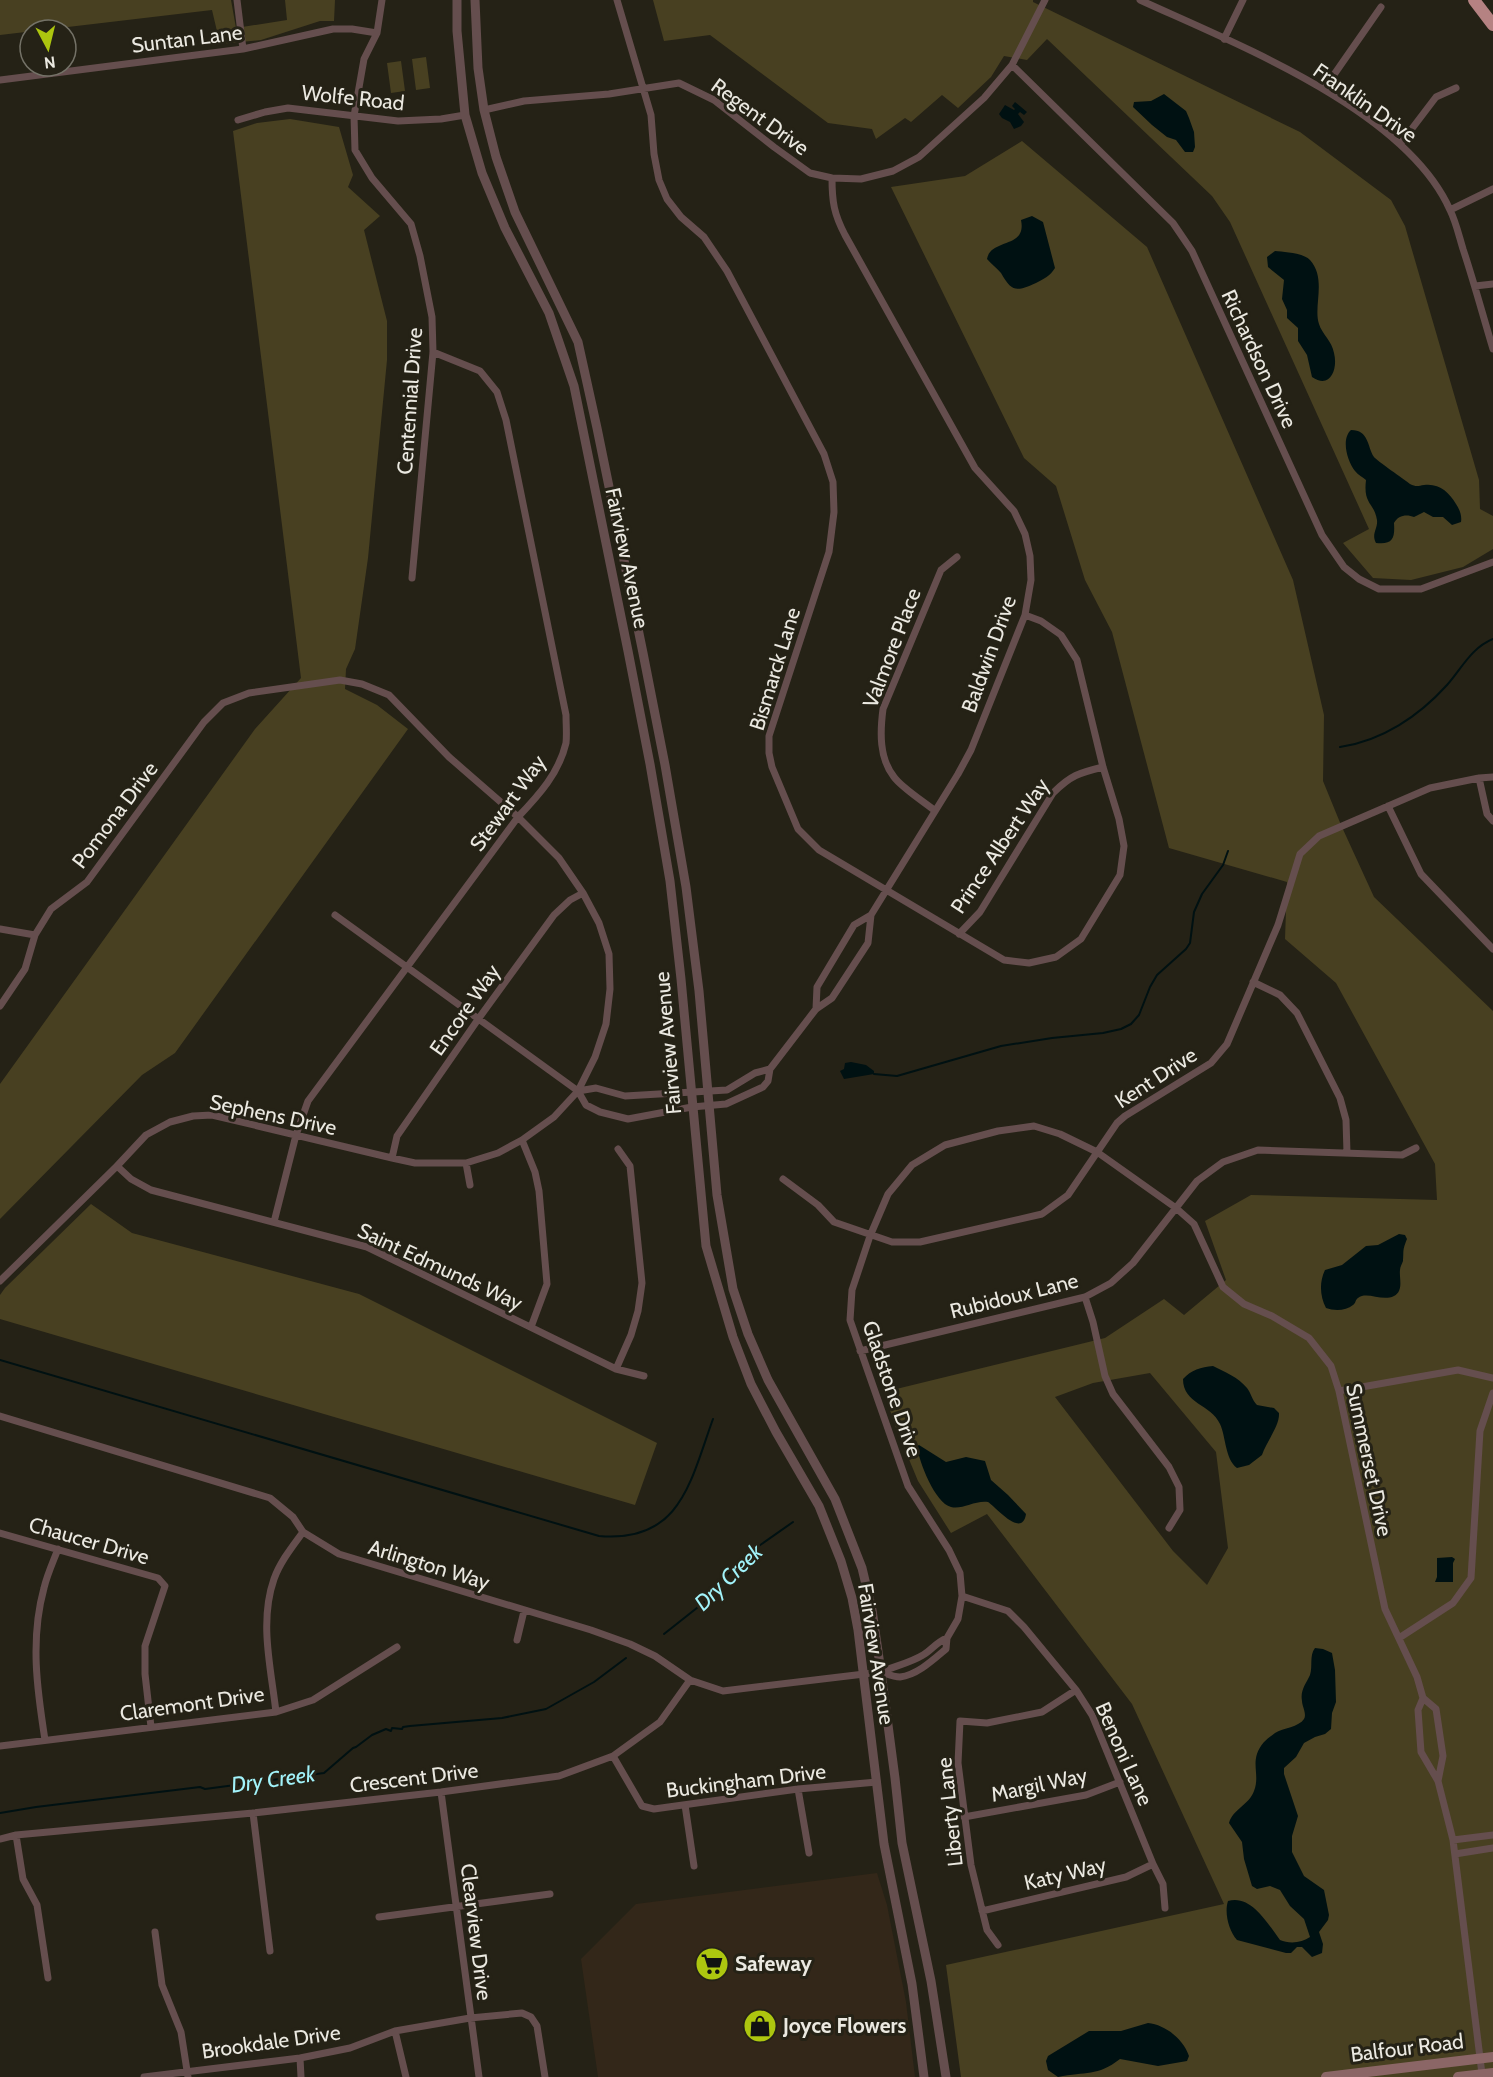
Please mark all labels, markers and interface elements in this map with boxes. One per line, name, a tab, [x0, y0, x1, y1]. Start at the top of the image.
north arrow	[18, 18, 78, 78]
street label: Suntan Lane	[130, 19, 244, 58]
text: N	[43, 52, 57, 73]
street label: Franklin Drive	[1309, 58, 1422, 148]
street label: Regent Drive	[707, 73, 814, 161]
street label: Wolfe Road	[300, 80, 406, 115]
street label: Richardson Drive	[1216, 286, 1303, 432]
street label: Centennial Drive	[392, 326, 427, 475]
street label: Fairview Avenue	[600, 485, 655, 631]
street label: Valmore Place	[857, 584, 926, 711]
street label: Baldwin Drive	[956, 592, 1021, 716]
street label: Bismarck Lane	[744, 604, 805, 733]
street label: Stewart Way	[464, 749, 551, 856]
street label: Pomona Drive	[66, 756, 163, 873]
street label: Prince Albert Way	[945, 773, 1054, 918]
street label: Encore Way	[424, 959, 505, 1060]
street label: Fairview Avenue	[649, 970, 686, 1115]
street label: Kent Drive	[1110, 1042, 1201, 1113]
street label: Sephens Drive	[207, 1089, 339, 1140]
street label: Saint Edmunds Way	[354, 1217, 527, 1316]
street label: Rubidoux Lane	[947, 1267, 1081, 1324]
street label: Gladstone Drive	[858, 1318, 928, 1460]
street label: Summerset Drive	[1341, 1381, 1398, 1539]
street label: Chaucer Drive	[26, 1511, 152, 1570]
street label: Arlington Way	[365, 1534, 493, 1595]
water label: Dry Creek	[689, 1538, 769, 1616]
street label: Fairview Avenue	[853, 1581, 900, 1727]
street label: Claremont Drive	[118, 1681, 266, 1726]
street label: Benoni Lane	[1091, 1698, 1158, 1810]
street label: Liberty Lane	[931, 1756, 968, 1868]
street label: Crescent Drive	[348, 1757, 480, 1798]
street label: Buckingham Drive	[665, 1758, 827, 1803]
water label: Dry Creek	[229, 1760, 317, 1799]
street label: Margil Way	[988, 1762, 1090, 1807]
street label: Katy Way	[1021, 1852, 1109, 1895]
street label: Clearview Drive	[456, 1862, 497, 2002]
supermarket icon: Safeway	[694, 1946, 730, 1982]
place label: Safeway	[735, 1951, 813, 1976]
shop icon: Joyce Flowers	[742, 2008, 778, 2044]
place label: Joyce Flowers	[782, 2013, 906, 2038]
street label: Brookdale Drive	[200, 2019, 342, 2064]
street label: Balfour Road	[1349, 2028, 1465, 2067]

